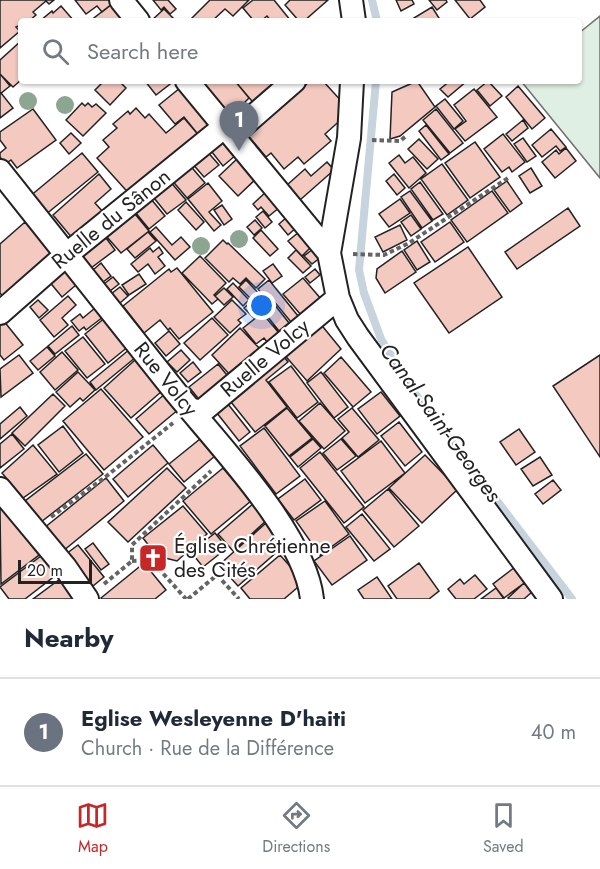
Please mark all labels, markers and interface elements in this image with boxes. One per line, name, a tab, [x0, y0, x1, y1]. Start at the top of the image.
search box	[18, 18, 582, 84]
icon: search	[39, 35, 72, 68]
text: Search here	[87, 35, 198, 67]
pin: 1	[220, 102, 258, 151]
street label: Ruelle du Sânon	[45, 162, 177, 276]
your location	[247, 291, 276, 320]
street label: Ruelle Volcy	[214, 311, 317, 404]
street label: Rue Volcy	[127, 335, 206, 423]
water label: Canal Saint-Georges	[372, 336, 510, 509]
place label: Église Chrétienne des Cités	[174, 531, 331, 585]
church icon: Église Chrétienne des Cités	[137, 542, 169, 574]
scale bar	[18, 557, 92, 584]
text: 20 m	[27, 559, 63, 582]
text: Nearby	[24, 619, 113, 657]
text: Eglise Wesleyenne D'haiti	[81, 702, 346, 734]
text: 1	[38, 718, 49, 747]
text: 40 m	[531, 718, 576, 747]
text: Church · Rue de la Différence	[81, 734, 334, 763]
tab: Map	[76, 799, 109, 858]
tab: Directions	[262, 799, 330, 858]
tab: Saved	[483, 799, 524, 858]

